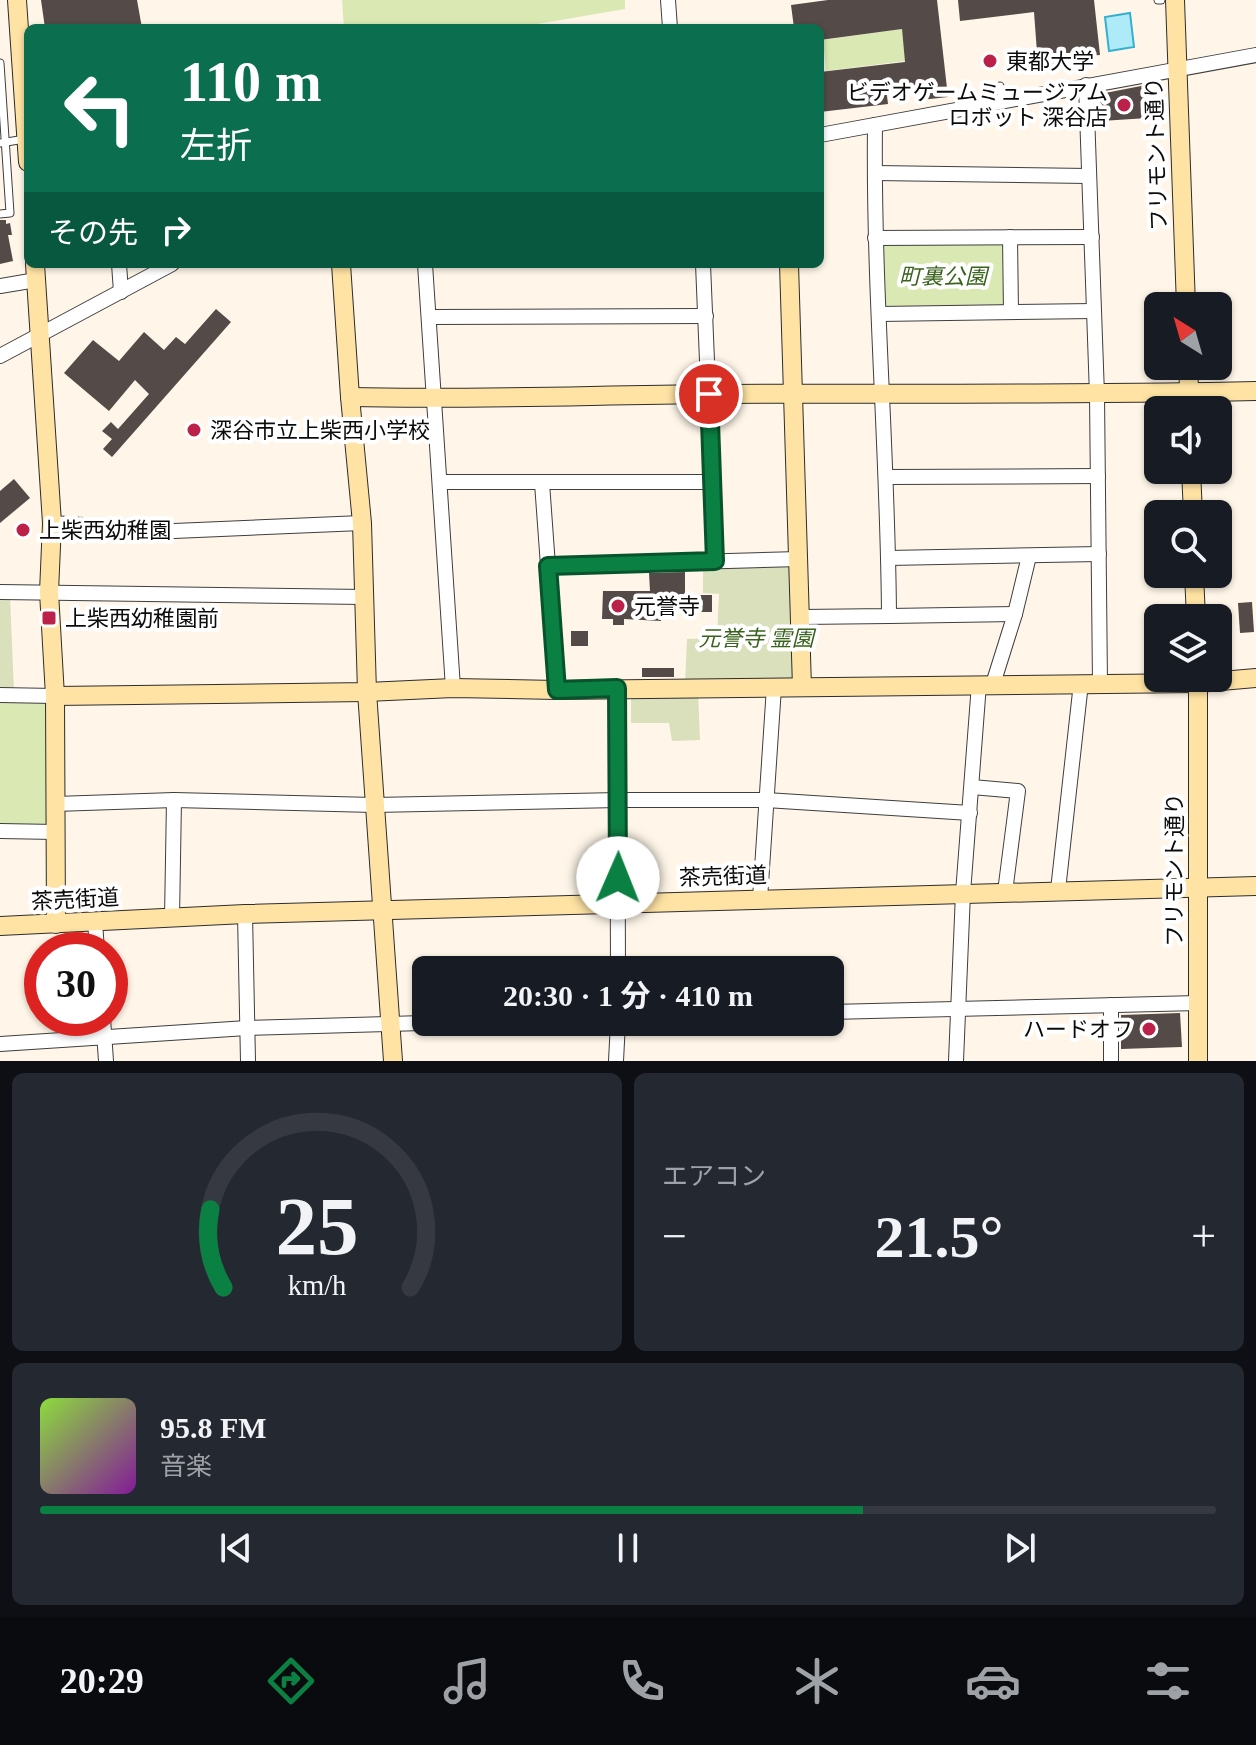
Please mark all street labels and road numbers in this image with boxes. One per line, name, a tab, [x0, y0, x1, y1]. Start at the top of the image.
street label: フリモント通り	[1141, 77, 1172, 231]
street label: フリモント通り	[1162, 793, 1187, 947]
street label: 茶売街道	[679, 862, 767, 891]
street label: 茶売街道	[30, 885, 120, 914]

